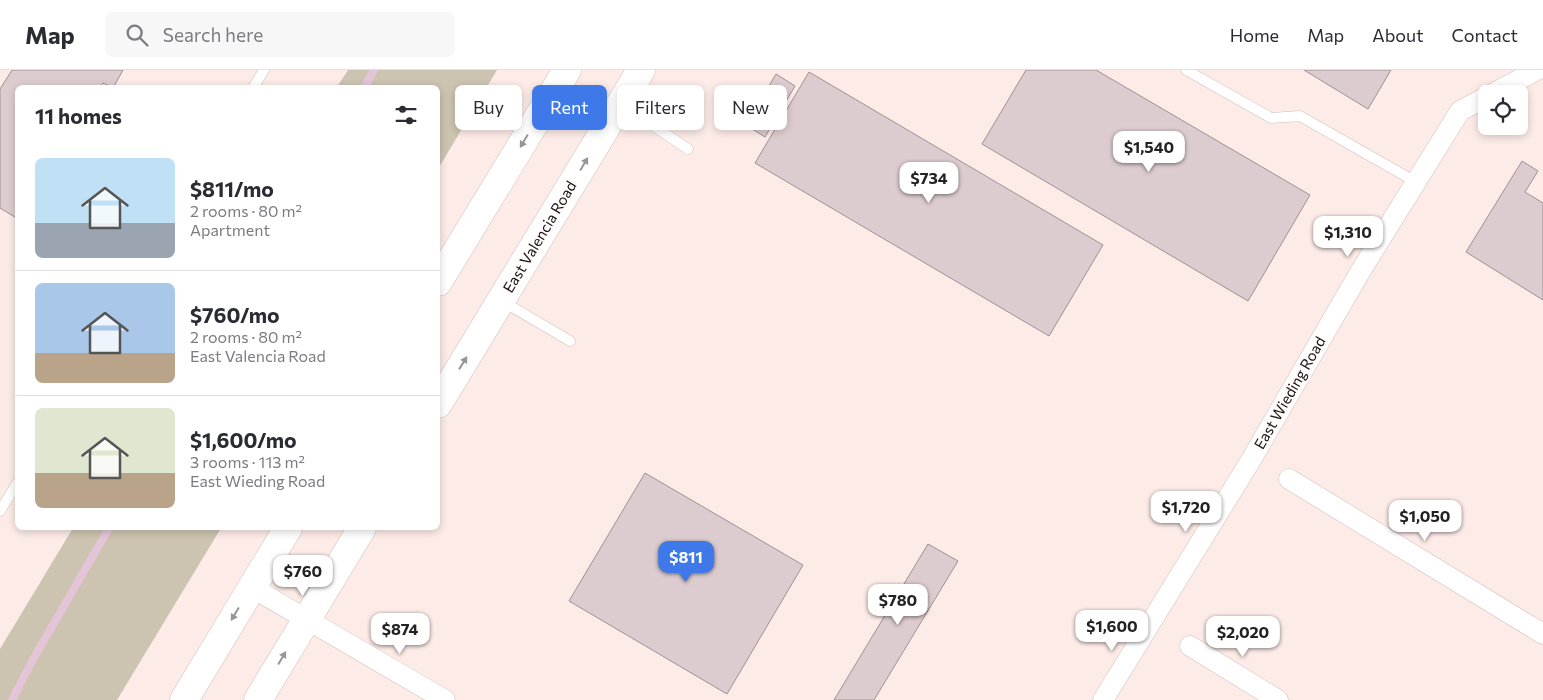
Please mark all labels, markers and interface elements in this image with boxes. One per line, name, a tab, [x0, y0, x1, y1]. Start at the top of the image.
search box	[105, 12, 455, 57]
text: Map	[25, 20, 75, 49]
icon: search	[123, 21, 151, 49]
text: Search here	[163, 23, 263, 46]
text: Home	[1230, 24, 1279, 46]
text: Map	[1307, 24, 1344, 46]
text: About	[1372, 24, 1424, 46]
text: Contact	[1452, 24, 1518, 46]
chip: Buy	[455, 85, 522, 130]
chip: Rent	[532, 85, 607, 130]
chip: Filters	[617, 85, 704, 130]
chip: New	[714, 85, 787, 130]
map controls	[1478, 85, 1528, 135]
button: locate	[1478, 85, 1528, 135]
icon: filters	[392, 101, 420, 129]
text: 11 homes	[35, 103, 122, 128]
pin: $1,540	[1108, 131, 1190, 173]
one-way arrow	[519, 135, 528, 148]
text: $1,540	[1124, 137, 1174, 156]
one-way arrow	[579, 158, 589, 171]
pin: $734	[899, 162, 959, 204]
text: $734	[910, 168, 948, 187]
text: $811/mo	[190, 176, 274, 201]
street label: East Valencia Road	[499, 177, 580, 296]
icon: home	[75, 178, 135, 238]
text: 2 rooms · 80 m²	[190, 201, 302, 220]
pin: $1,310	[1307, 216, 1389, 258]
text: Apartment	[190, 220, 270, 239]
text: $1,310	[1324, 222, 1372, 241]
text: $760/mo	[190, 302, 280, 327]
icon: home	[75, 303, 135, 363]
text: 2 rooms · 80 m²	[190, 327, 302, 346]
street label: East Wieding Road	[1250, 333, 1329, 452]
text: East Valencia Road	[190, 346, 326, 365]
one-way arrow	[458, 356, 468, 369]
text: $1,600/mo	[190, 427, 297, 452]
icon: home	[75, 428, 135, 488]
text: 3 rooms · 113 m²	[190, 452, 305, 471]
text: East Wieding Road	[190, 471, 325, 490]
pin: $1,720	[1145, 490, 1227, 533]
text: $1,720	[1162, 497, 1210, 516]
pin: $1,050	[1384, 500, 1466, 542]
text: $1,050	[1400, 506, 1450, 525]
pin: $811	[656, 540, 716, 583]
text: $811	[669, 547, 703, 566]
pin: $760	[273, 554, 333, 597]
text: $760	[284, 561, 322, 580]
pin: $780	[868, 584, 928, 626]
text: $780	[879, 590, 917, 609]
one-way arrow	[231, 608, 240, 621]
pin: $1,600	[1071, 610, 1153, 652]
pin: $874	[370, 612, 430, 655]
text: $1,600	[1086, 616, 1138, 635]
pin: $2,020	[1202, 616, 1284, 658]
text: $874	[382, 619, 418, 638]
text: $2,020	[1217, 622, 1269, 641]
one-way arrow	[278, 651, 287, 665]

